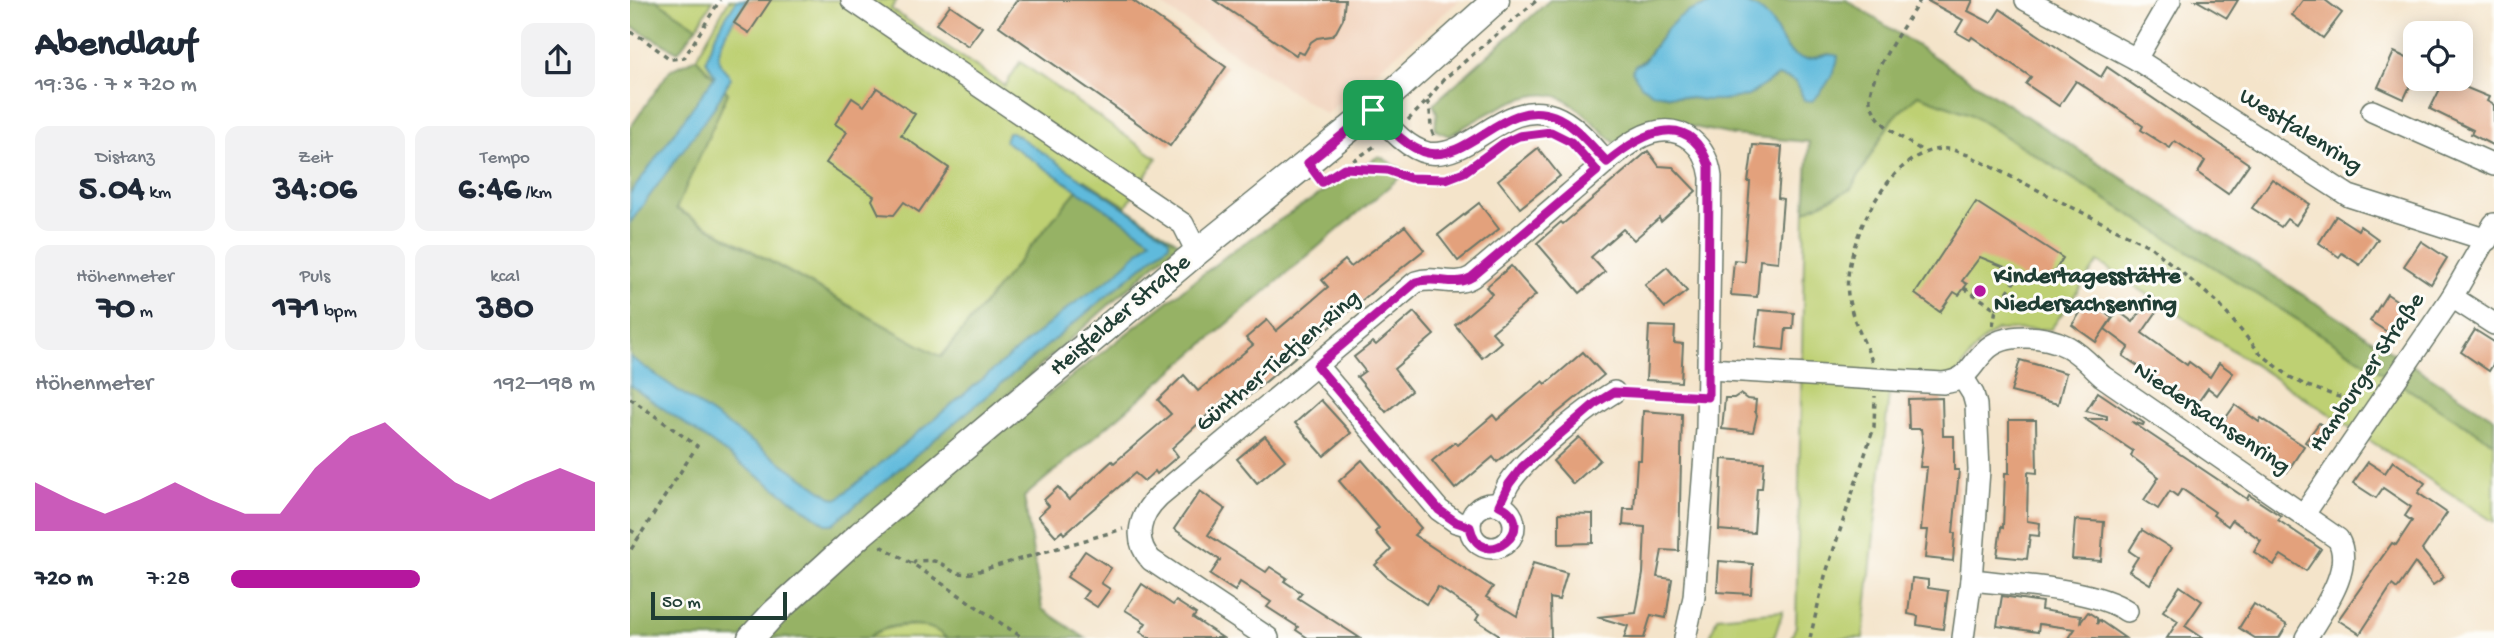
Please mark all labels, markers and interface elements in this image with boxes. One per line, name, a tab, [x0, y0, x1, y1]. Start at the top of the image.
map controls	[2403, 21, 2473, 91]
button: locate	[2403, 21, 2473, 91]
button: share	[521, 23, 595, 97]
text: Abendlauf	[35, 24, 196, 68]
text: 19:36 · 7 × 720 m	[35, 72, 197, 99]
pin	[1343, 80, 1403, 140]
street label: Westfalenring	[2233, 83, 2367, 181]
icon: arrive	[1354, 91, 1392, 129]
text: Distanz	[95, 147, 155, 170]
text: Zeit	[298, 147, 332, 170]
text: Tempo	[480, 147, 530, 170]
text: 5.04	[79, 170, 145, 211]
text: 34:06	[273, 170, 357, 211]
text: 6:46	[458, 170, 521, 211]
text: km	[145, 182, 171, 205]
text: /km	[521, 182, 552, 205]
street label: Heisfelder Straße	[1044, 248, 1198, 384]
place label: Kindertagesstätte Niedersachsenring	[1993, 263, 2182, 320]
text: Höhenmeter	[76, 266, 174, 289]
text: Puls	[300, 266, 330, 289]
text: kcal	[490, 266, 520, 289]
marker: Kindertagesstätte Niedersachsenring	[1972, 283, 1988, 299]
street label: Günther-Tietjen-Ring	[1191, 284, 1367, 440]
street label: Hamburger Straße	[2304, 287, 2432, 458]
text: 70	[97, 289, 135, 330]
text: 171	[273, 289, 320, 330]
text: 380	[476, 289, 534, 330]
text: m	[135, 301, 153, 324]
text: bpm	[320, 301, 357, 324]
street label: Niedersachsenring	[2127, 356, 2295, 482]
text: Höhenmeter	[35, 371, 153, 398]
text: 192–198 m	[494, 371, 595, 398]
text: 720 m	[35, 566, 93, 593]
text: 7:28	[147, 566, 190, 593]
scale bar	[651, 589, 788, 621]
text: 50 m	[662, 592, 701, 615]

